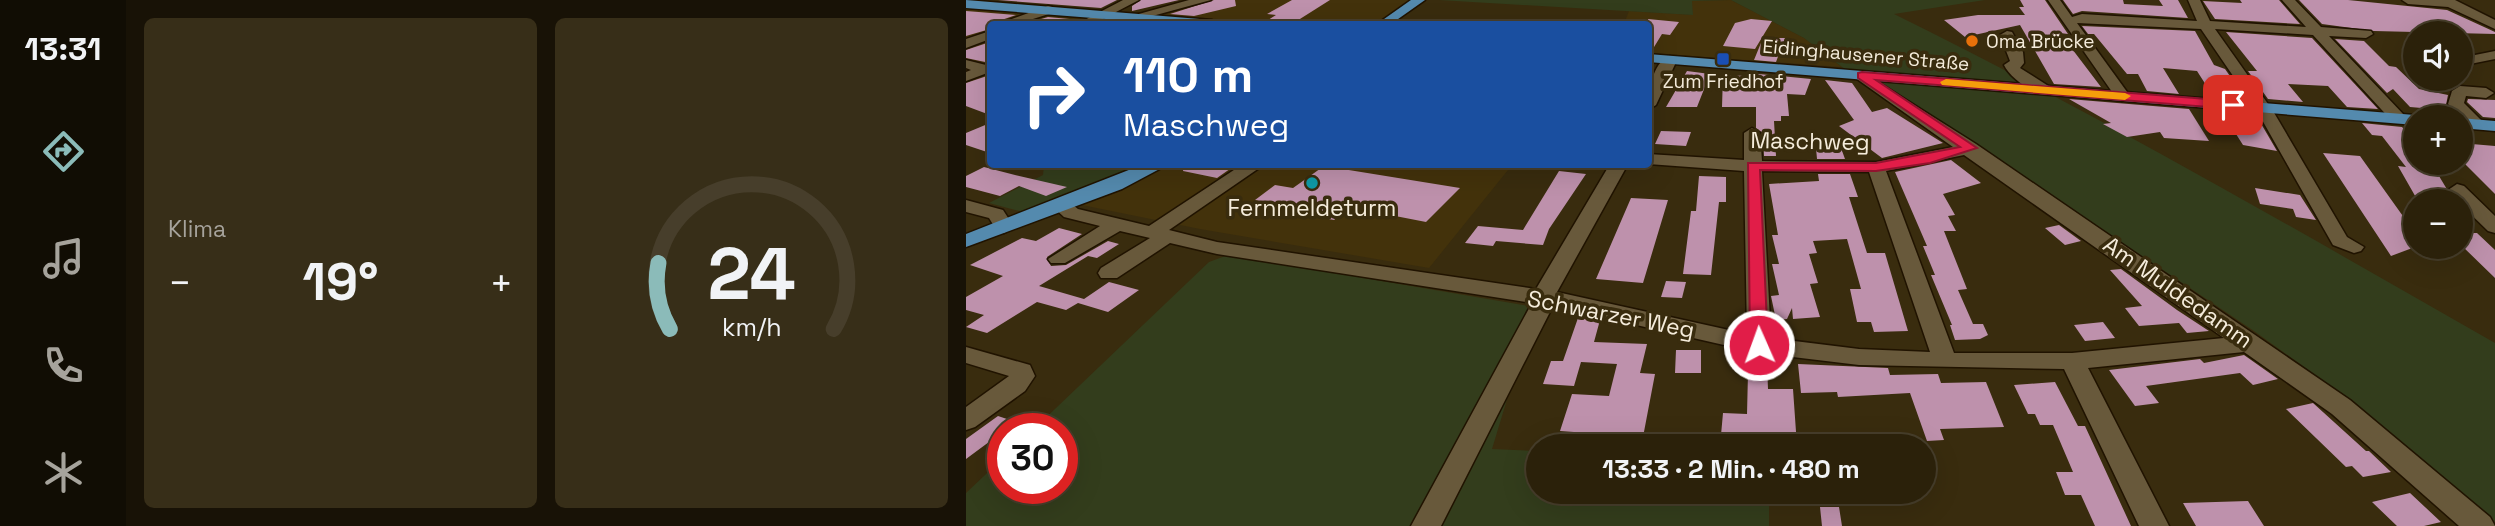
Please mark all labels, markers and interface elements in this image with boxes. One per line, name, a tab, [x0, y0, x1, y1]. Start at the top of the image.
map controls	[2403, 21, 2473, 259]
button: sound	[2403, 21, 2473, 91]
text: 13:31	[25, 29, 101, 69]
place label: Oma Brücke	[1986, 29, 2095, 54]
marker: Oma Brücke	[1964, 33, 1980, 49]
street label: Eidinghausener Straße	[1762, 34, 1970, 76]
text: 110 m	[1123, 44, 1253, 106]
icon: right	[1008, 49, 1099, 140]
marker: Zum Friedhof	[1715, 51, 1731, 67]
place label: Zum Friedhof	[1663, 69, 1783, 94]
pin	[2203, 75, 2263, 135]
icon: arrive	[2214, 86, 2252, 124]
text: Maschweg	[1123, 105, 1289, 145]
button: +	[2403, 105, 2473, 175]
street label: Maschweg	[1750, 125, 1870, 157]
icon: directions	[39, 127, 88, 176]
marker: Fernmeldeturm	[1304, 175, 1320, 191]
button: −	[2403, 189, 2473, 259]
place label: Fernmeldeturm	[1228, 193, 1396, 223]
text: Klima	[168, 214, 226, 244]
text: 24	[707, 227, 796, 320]
street label: Am Muldedamm	[2097, 229, 2259, 355]
icon: music	[39, 234, 88, 283]
text: 19°	[302, 249, 379, 315]
text: −	[168, 259, 192, 307]
text: +	[489, 259, 513, 307]
street label: Schwarzer Weg	[1525, 283, 1697, 345]
position arrow	[1722, 308, 1796, 382]
text: km/h	[722, 311, 781, 343]
icon: phone	[39, 341, 88, 390]
speed limit sign: 30	[987, 413, 1078, 504]
icon: climate	[39, 448, 88, 497]
text: 13:33 · 2 Min. · 480 m	[1602, 452, 1860, 486]

